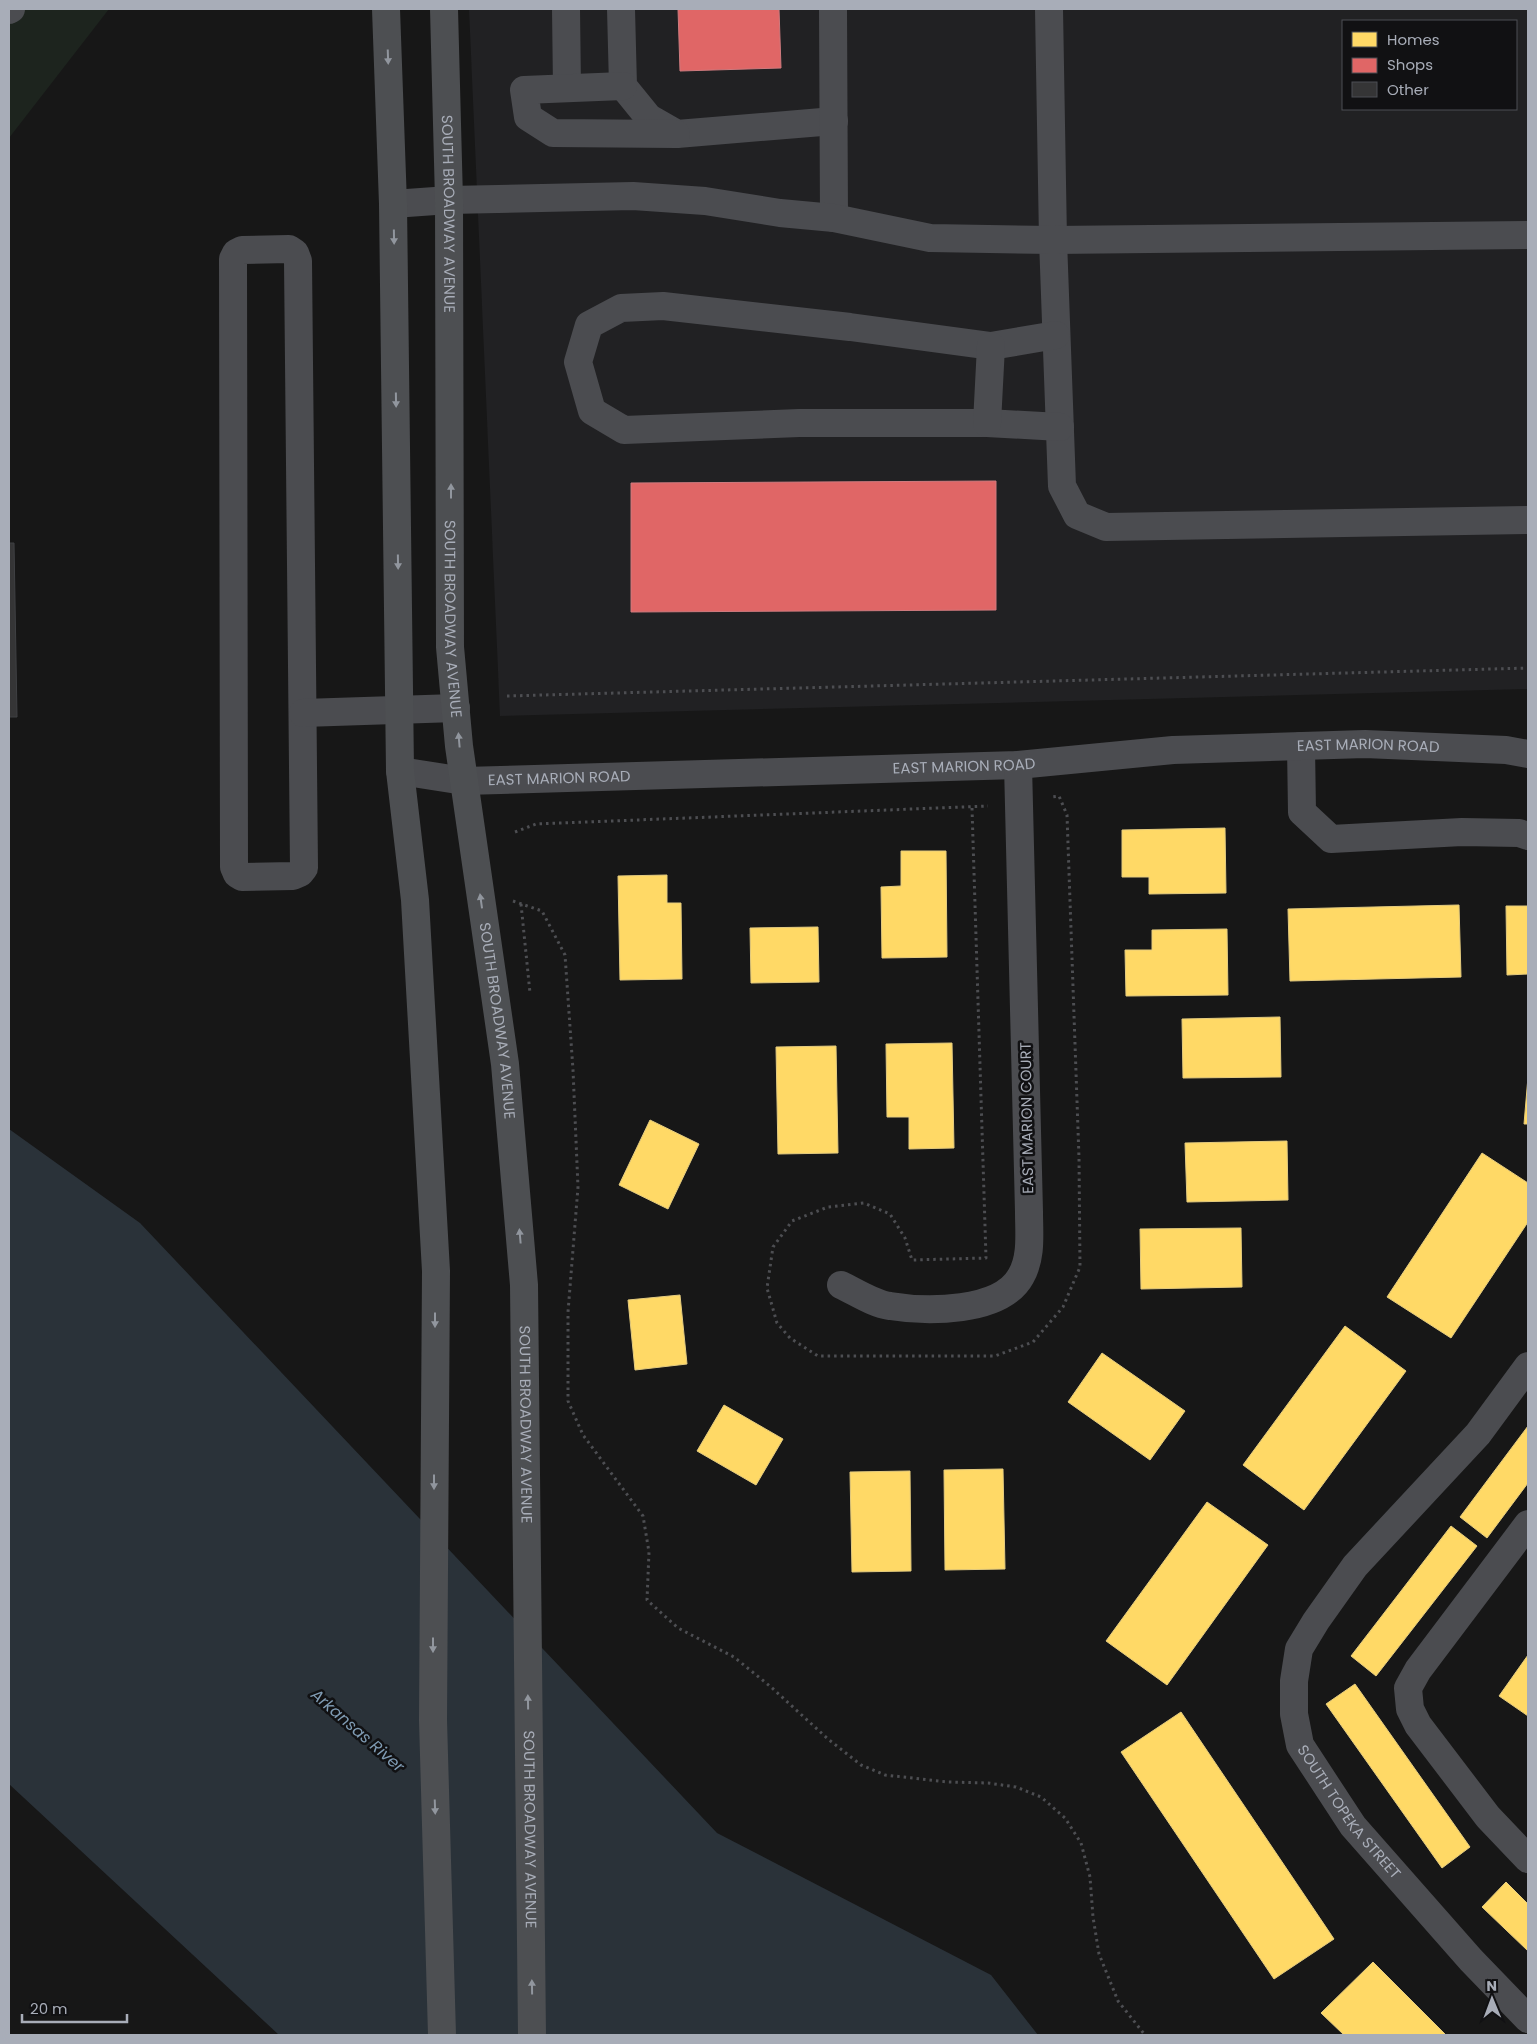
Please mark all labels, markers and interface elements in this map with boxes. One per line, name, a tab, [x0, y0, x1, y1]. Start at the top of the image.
legend	[1342, 20, 1517, 110]
text: Homes	[1387, 29, 1440, 50]
one-way arrow	[384, 50, 392, 66]
text: Shops	[1387, 54, 1433, 75]
text: Other	[1387, 79, 1429, 100]
street label: SOUTH BROADWAY AVENUE	[437, 115, 460, 313]
one-way arrow	[390, 230, 398, 246]
one-way arrow	[392, 392, 400, 408]
one-way arrow	[447, 483, 455, 499]
street label: SOUTH BROADWAY AVENUE	[440, 520, 467, 719]
one-way arrow	[394, 555, 402, 571]
one-way arrow	[455, 732, 463, 748]
street label: EAST MARION ROAD	[1297, 733, 1440, 757]
street label: EAST MARION ROAD	[892, 752, 1036, 779]
street label: EAST MARION ROAD	[488, 765, 631, 790]
one-way arrow	[477, 893, 485, 909]
street label: SOUTH BROADWAY AVENUE	[475, 921, 521, 1120]
street label: EAST MARION COURT	[1015, 1042, 1038, 1194]
one-way arrow	[515, 1228, 523, 1244]
one-way arrow	[431, 1312, 439, 1328]
street label: SOUTH BROADWAY AVENUE	[514, 1325, 538, 1524]
one-way arrow	[430, 1474, 438, 1490]
one-way arrow	[429, 1637, 437, 1653]
water label: Arkansas River	[305, 1683, 410, 1778]
one-way arrow	[524, 1693, 532, 1709]
street label: SOUTH BROADWAY AVENUE	[519, 1730, 542, 1928]
street label: SOUTH TOPEKA STREET	[1293, 1741, 1406, 1883]
one-way arrow	[432, 1799, 440, 1815]
north arrow	[1467, 1974, 1517, 2024]
text: N	[1486, 1976, 1497, 1996]
one-way arrow	[527, 1978, 535, 1994]
scale bar	[22, 1992, 128, 2024]
text: 20 m	[30, 1998, 68, 2019]

